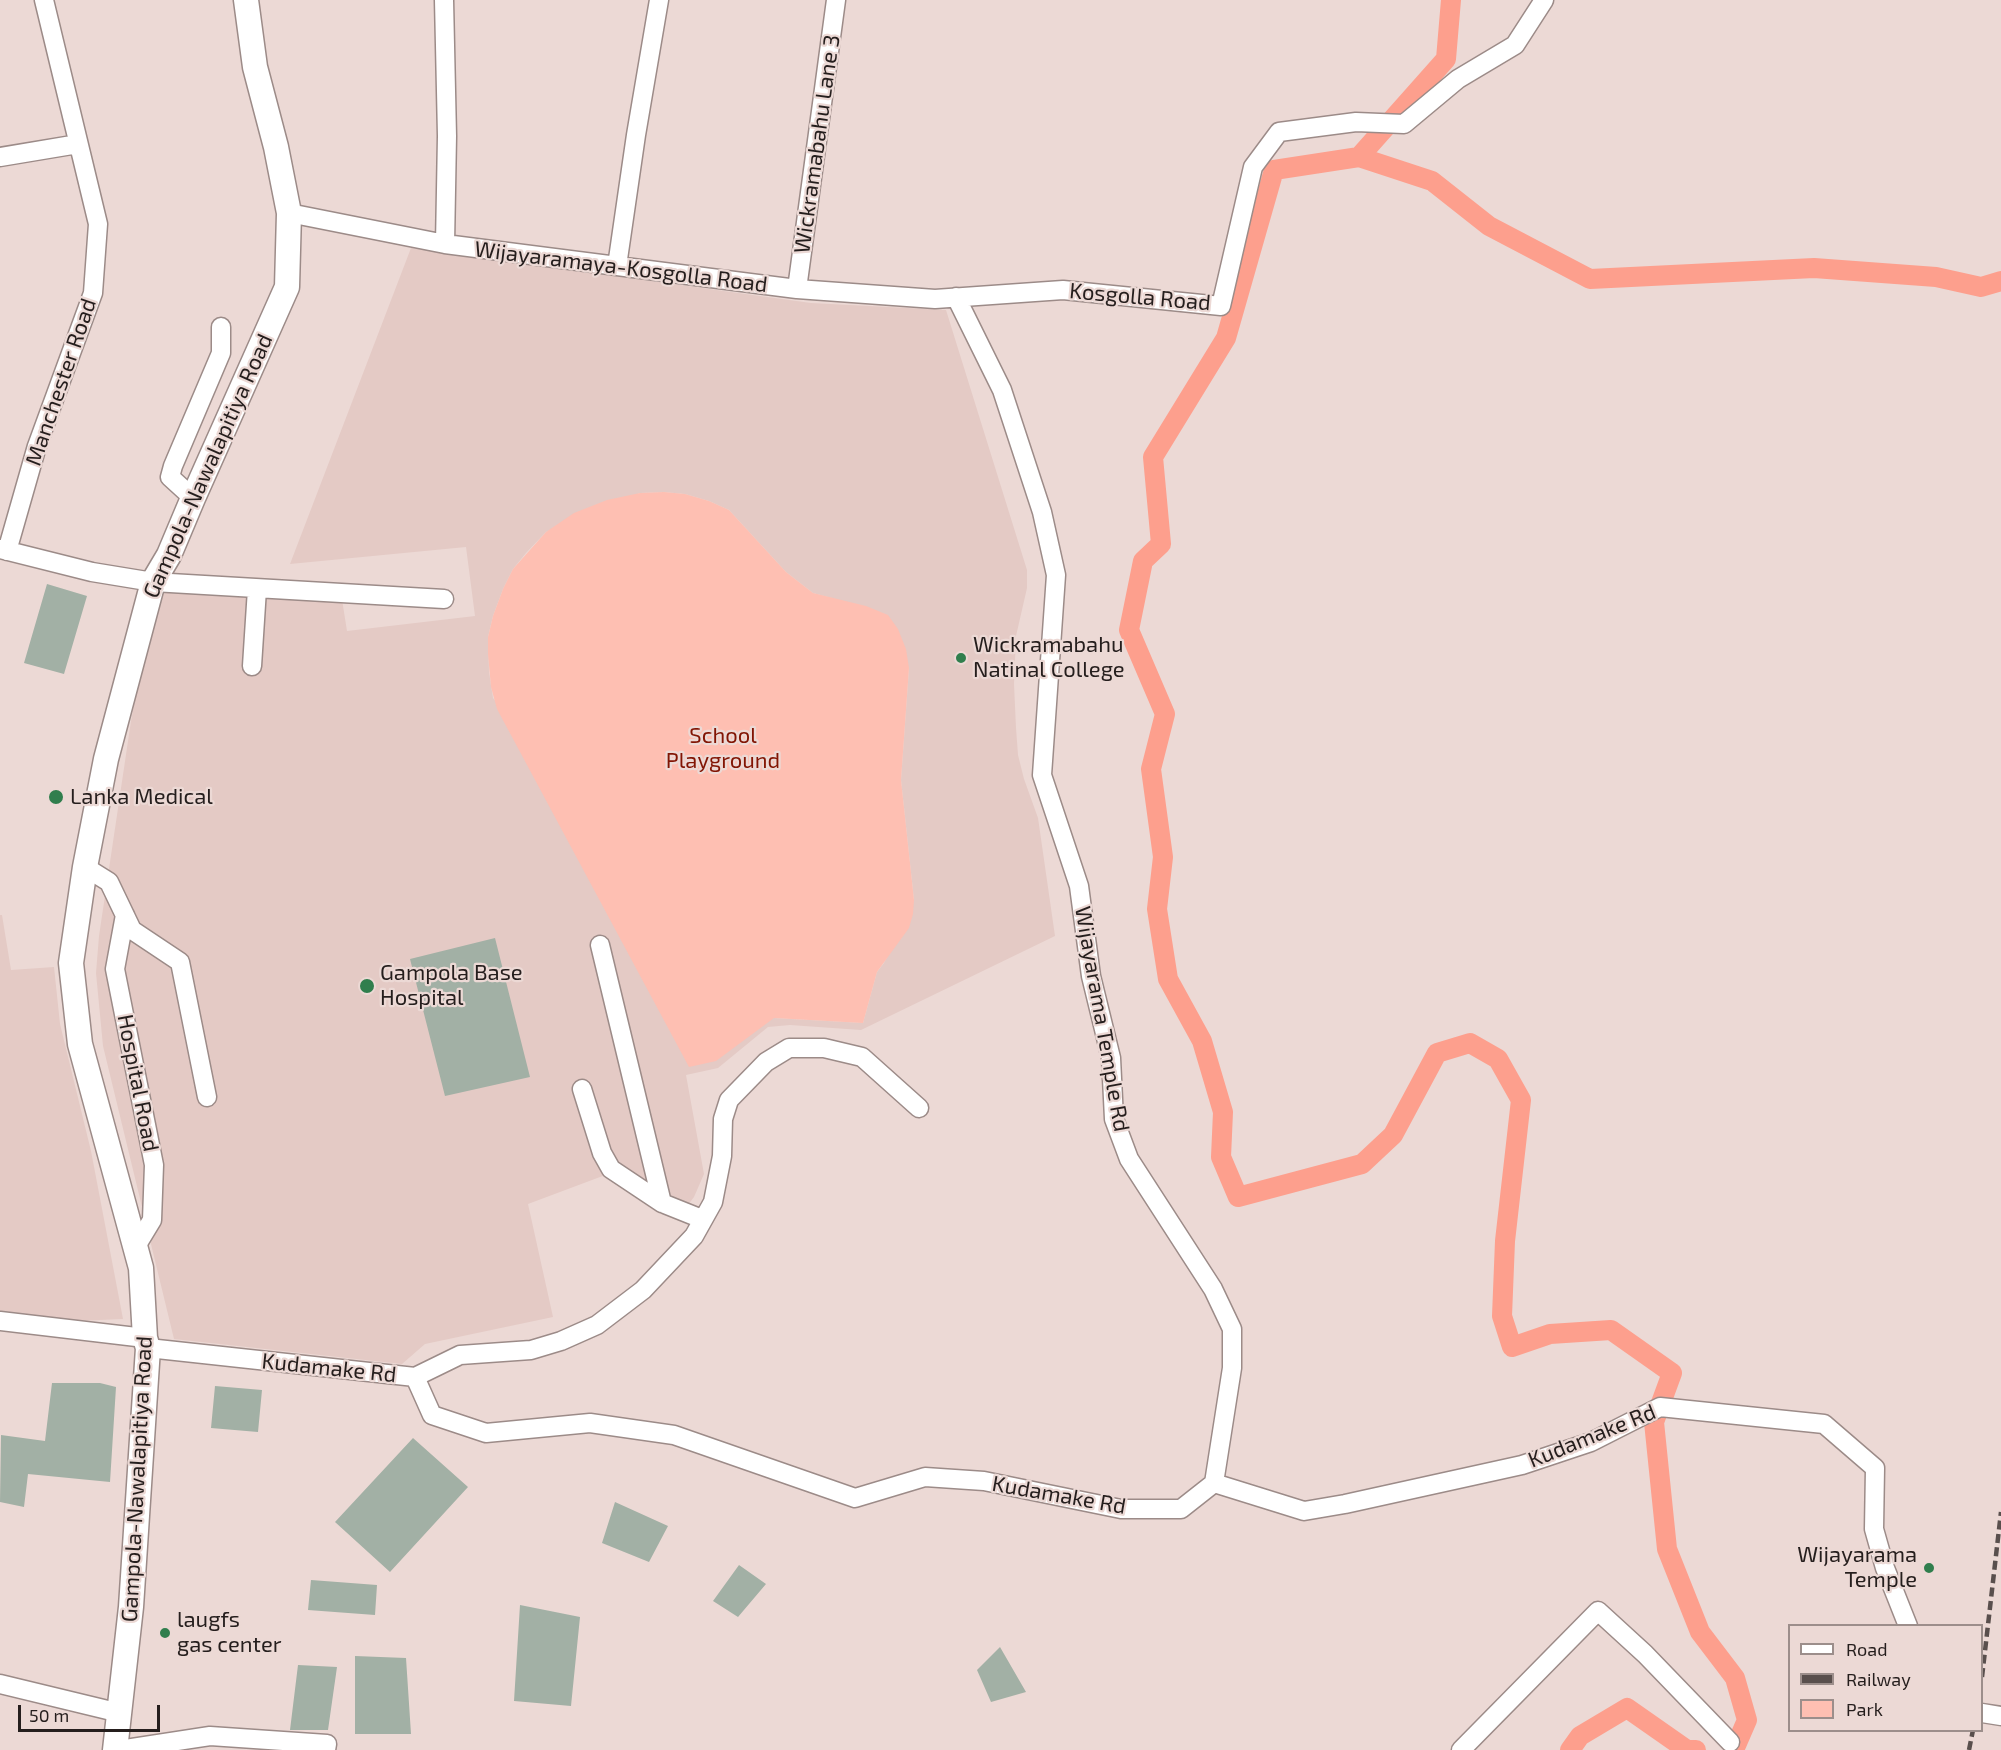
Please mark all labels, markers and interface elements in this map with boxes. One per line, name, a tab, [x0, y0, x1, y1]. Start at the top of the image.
street label: Wickramabahu Lane 3	[789, 33, 845, 255]
street label: Wijayaramaya-Kosgolla Road	[473, 236, 769, 298]
street label: Kosgolla Road	[1068, 278, 1212, 316]
street label: Manchester Road	[20, 295, 102, 469]
street label: Gampola-Nawalapitiya Road	[138, 330, 278, 602]
place label: Wickramabahu Natinal College	[973, 632, 1125, 684]
marker: Wickramabahu Natinal College	[954, 651, 968, 665]
park label: School Playground	[666, 723, 780, 774]
place label: Lanka Medical	[70, 784, 213, 810]
marker: Lanka Medical	[47, 788, 65, 806]
street label: Wijayarama Temple Rd	[1069, 904, 1135, 1134]
place label: Gampola Base Hospital	[380, 960, 523, 1011]
marker: Gampola Base Hospital	[358, 977, 376, 995]
street label: Hospital Road	[112, 1012, 164, 1154]
street label: Gampola-Nawalapitiya Road	[116, 1335, 158, 1623]
street label: Kudamake Rd	[260, 1348, 398, 1388]
street label: Kudamake Rd	[1524, 1398, 1660, 1474]
street label: Kudamake Rd	[990, 1470, 1128, 1520]
place label: Wijayarama Temple	[1797, 1542, 1917, 1594]
marker: Wijayarama Temple	[1922, 1561, 1936, 1575]
place label: laugfs gas center	[177, 1607, 282, 1658]
legend	[1788, 1624, 1983, 1732]
marker: laugfs gas center	[158, 1626, 172, 1640]
text: Road	[1846, 1638, 1887, 1660]
text: Railway	[1846, 1668, 1911, 1690]
scale bar	[21, 1693, 164, 1731]
text: Park	[1846, 1698, 1883, 1720]
text: 50 m	[29, 1704, 69, 1726]

